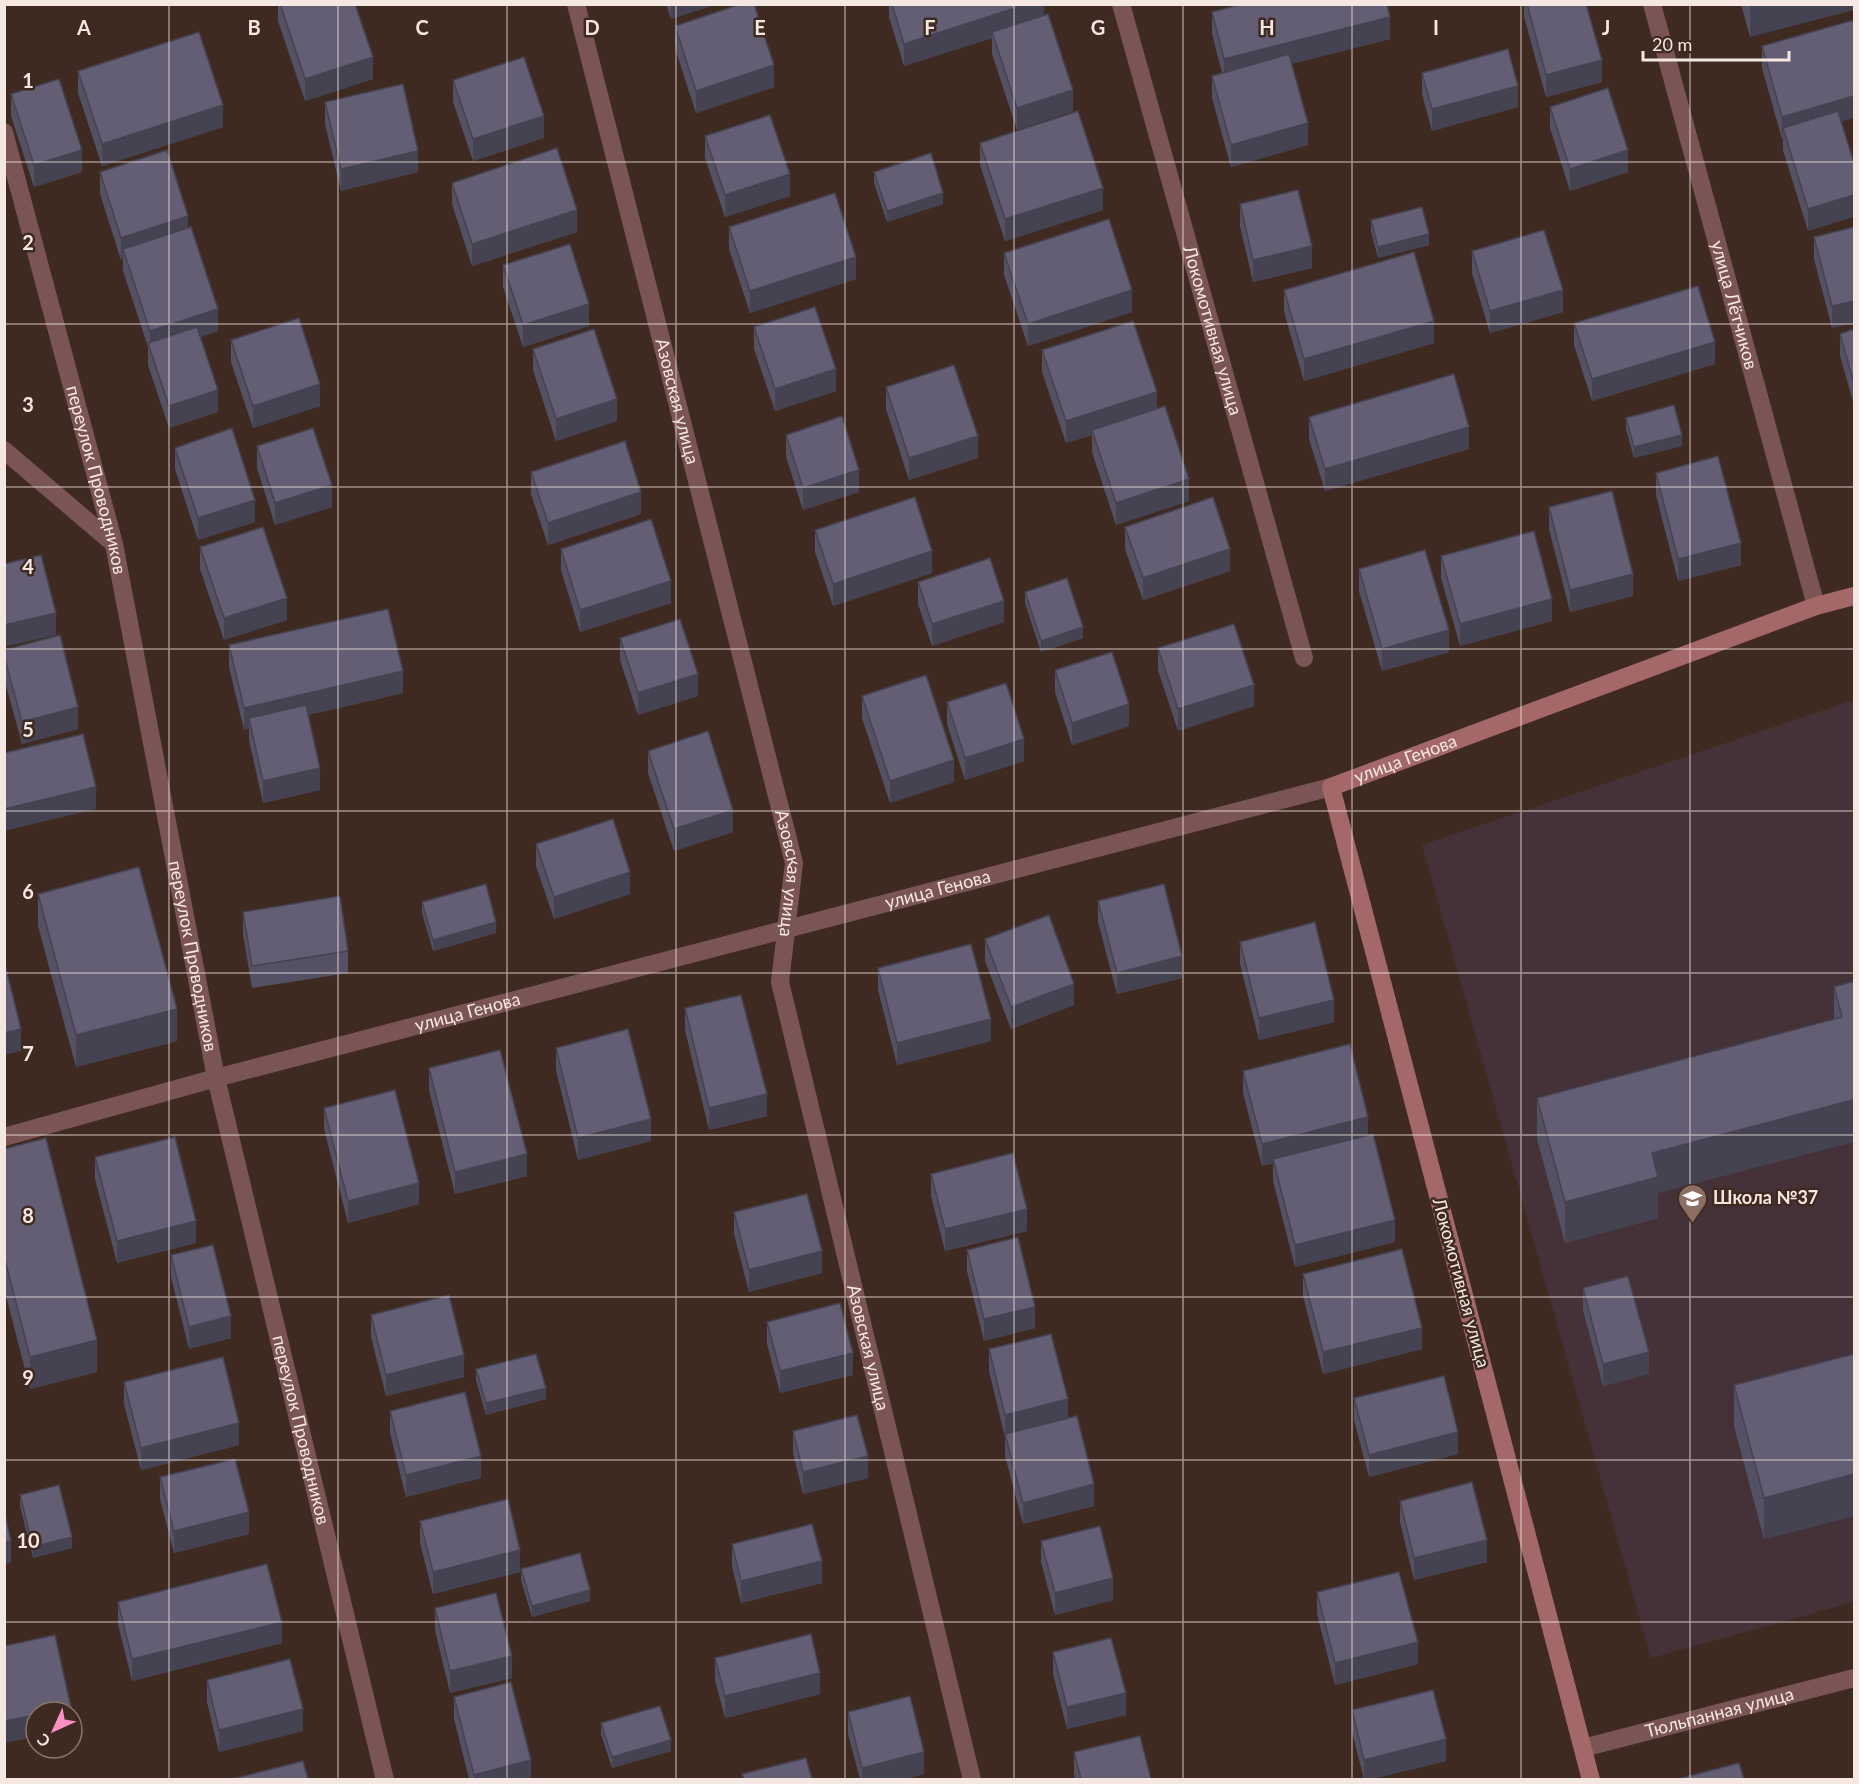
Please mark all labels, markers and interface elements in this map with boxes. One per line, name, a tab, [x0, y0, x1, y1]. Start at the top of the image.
text: A	[76, 15, 91, 39]
text: B	[247, 15, 261, 39]
text: C	[415, 15, 429, 39]
text: D	[584, 15, 600, 39]
text: E	[754, 15, 766, 39]
text: F	[924, 15, 936, 39]
text: G	[1091, 15, 1105, 39]
text: H	[1259, 15, 1275, 39]
text: I	[1433, 15, 1439, 39]
text: J	[1602, 15, 1610, 39]
scale bar	[1643, 24, 1788, 62]
text: 20 m	[1652, 33, 1692, 55]
text: 1	[22, 68, 34, 92]
text: 2	[22, 230, 34, 254]
street label: улица Лётчиков	[1707, 238, 1763, 372]
street label: Локомотивная улица	[1179, 242, 1247, 417]
street label: Азовская улица	[651, 336, 704, 466]
street label: переулок Проводников	[62, 383, 132, 576]
text: 3	[22, 392, 34, 416]
text: 4	[22, 554, 34, 578]
text: 5	[22, 717, 34, 741]
street label: улица Генова	[1351, 729, 1460, 787]
street label: Азовская улица	[771, 807, 806, 938]
street label: переулок Проводников	[165, 859, 223, 1053]
street label: улица Генова	[882, 864, 993, 913]
text: 6	[22, 879, 34, 903]
street label: улица Генова	[412, 987, 522, 1036]
text: 7	[22, 1041, 34, 1065]
school or university icon: Школа №37	[1676, 1182, 1708, 1224]
place label: Школа №37	[1713, 1186, 1818, 1208]
street label: Локомотивная улица	[1428, 1195, 1495, 1370]
text: 8	[22, 1203, 34, 1227]
street label: Азовская улица	[843, 1282, 895, 1413]
street label: переулок Проводников	[268, 1333, 335, 1527]
text: 9	[22, 1365, 34, 1389]
text: 10	[16, 1528, 40, 1552]
street label: Тюльпанная улица	[1643, 1682, 1796, 1742]
north arrow	[24, 1700, 84, 1760]
text: С	[32, 1730, 54, 1751]

